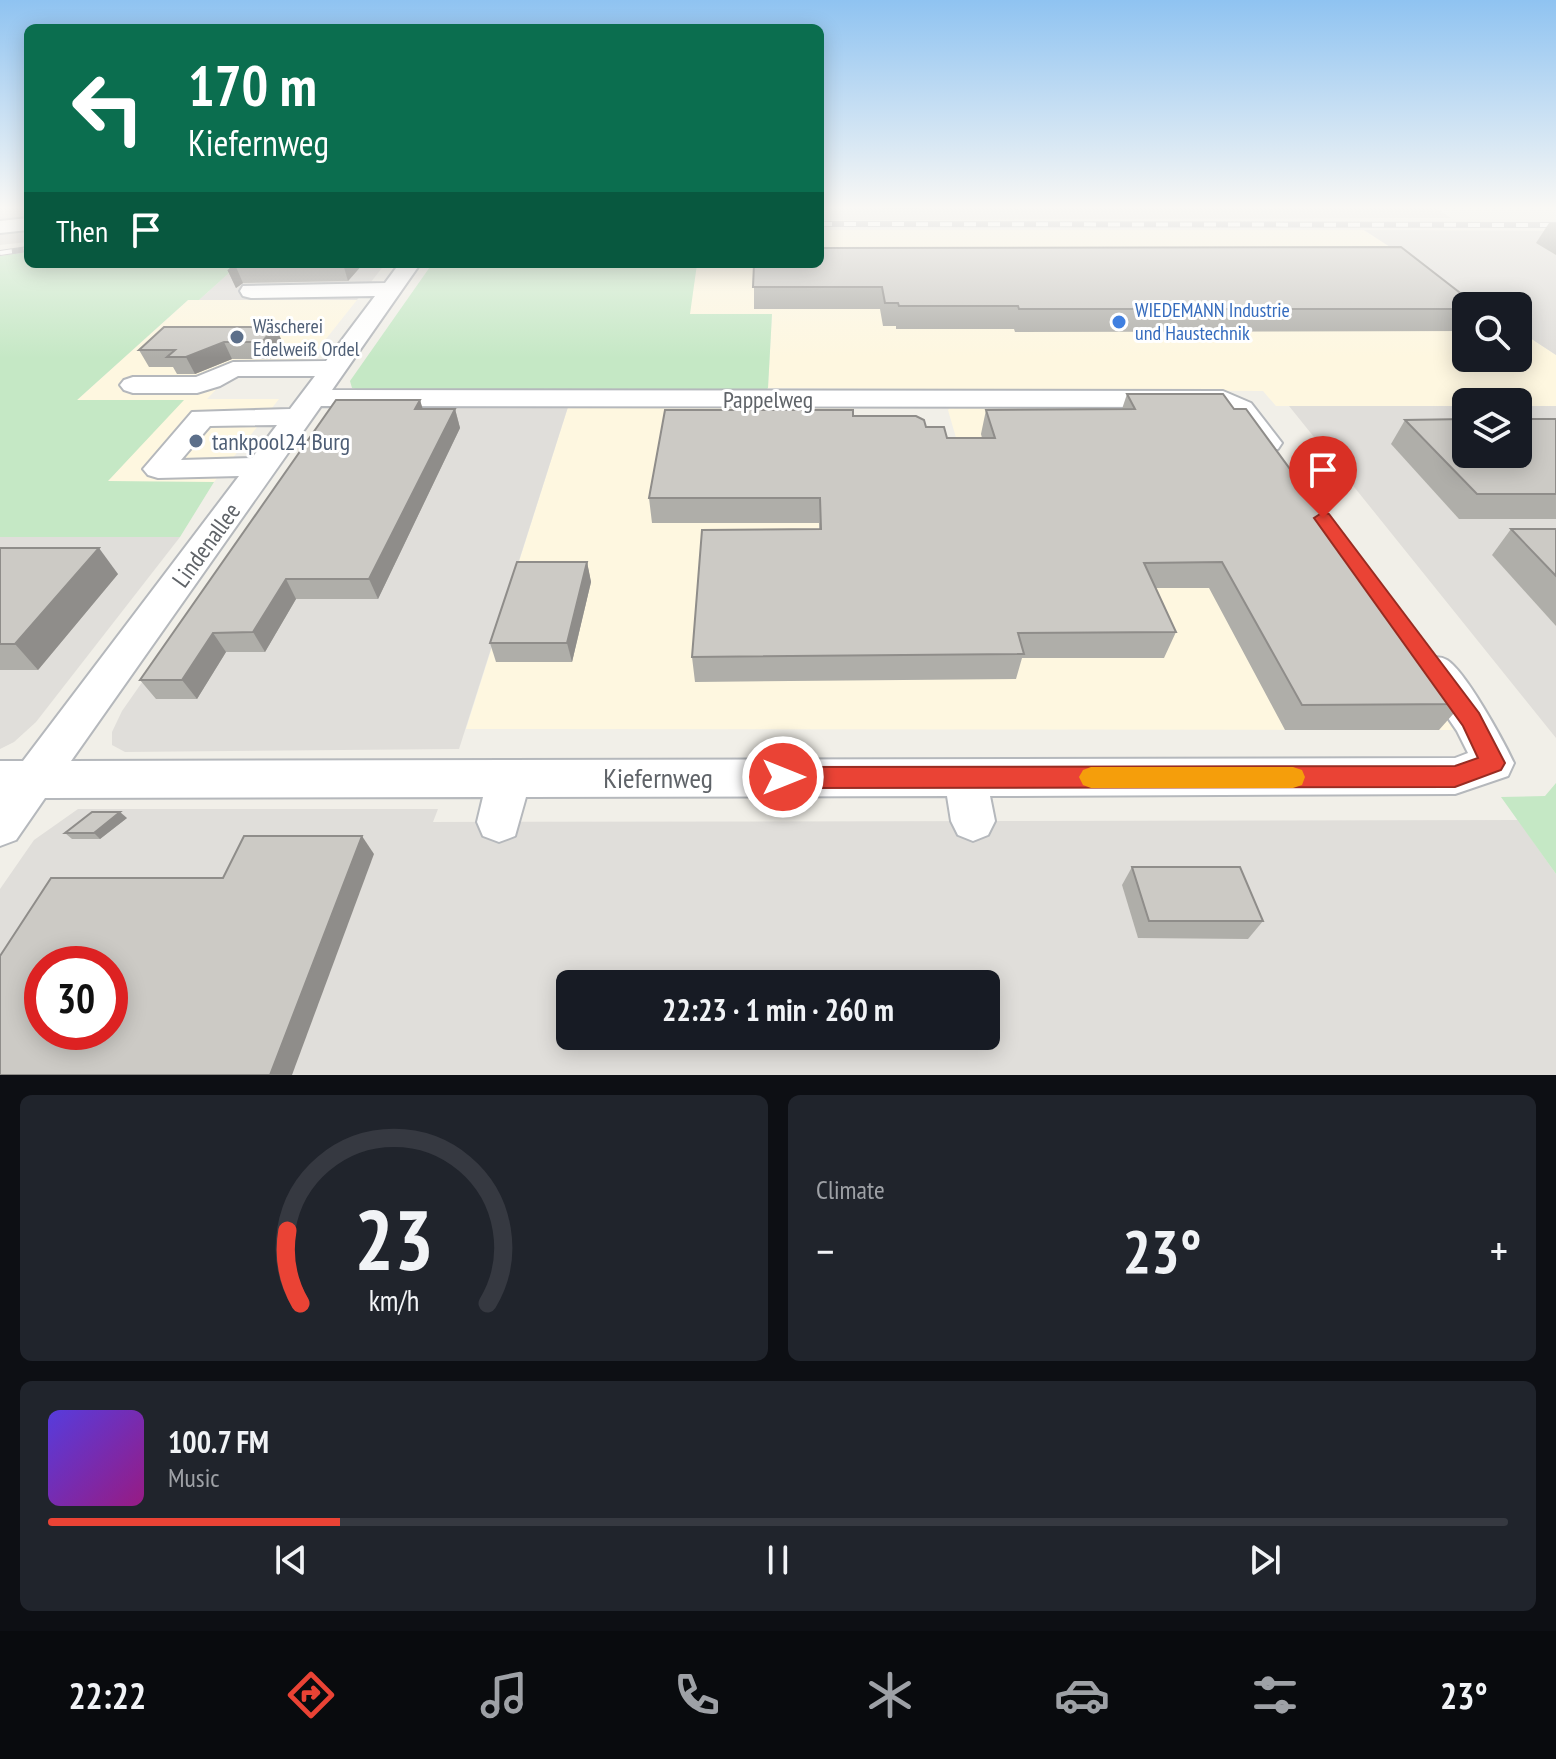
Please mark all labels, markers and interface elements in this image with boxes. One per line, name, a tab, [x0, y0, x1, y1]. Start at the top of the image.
text: 170 m	[188, 49, 317, 121]
icon: left	[56, 56, 160, 160]
text: Kiefernweg	[188, 119, 329, 166]
icon: arrive	[124, 208, 168, 252]
text: Then	[56, 211, 108, 250]
map controls	[1452, 292, 1532, 468]
button: search	[1452, 292, 1532, 372]
place label: WIEDEMANN Industrie und Haustechnik	[1135, 297, 1290, 346]
place label: Wäscherei Edelweiß Ordel	[253, 313, 360, 362]
marker: WIEDEMANN Industrie und Haustechnik	[1110, 313, 1128, 331]
marker: Wäscherei Edelweiß Ordel	[228, 328, 246, 346]
street label: Pappelweg	[723, 384, 813, 415]
button: layers	[1452, 388, 1532, 468]
place label: tankpool24 Burg	[212, 426, 350, 457]
marker: tankpool24 Burg	[187, 432, 205, 450]
pin	[1289, 436, 1357, 518]
icon: arrive	[1301, 448, 1345, 492]
street label: Lindenallee	[165, 497, 247, 593]
position arrow	[741, 735, 825, 819]
street label: Kiefernweg	[603, 759, 713, 796]
speed limit sign: 30	[24, 946, 128, 1050]
text: 22:23 · 1 min · 260 m	[662, 990, 894, 1029]
text: Climate	[816, 1173, 885, 1206]
text: 23	[354, 1185, 434, 1293]
text: 23°	[1122, 1212, 1202, 1290]
text: −	[816, 1222, 834, 1279]
text: +	[1490, 1222, 1508, 1279]
text: km/h	[369, 1282, 419, 1319]
text: 100.7 FM	[168, 1422, 269, 1461]
text: Music	[168, 1461, 220, 1494]
icon: previous	[269, 1538, 313, 1582]
icon: pause	[756, 1538, 800, 1582]
icon: next	[1243, 1538, 1287, 1582]
icon: directions	[283, 1667, 339, 1723]
icon: music	[476, 1667, 532, 1723]
icon: phone	[669, 1667, 725, 1723]
icon: climate	[862, 1667, 918, 1723]
icon: car	[1054, 1667, 1110, 1723]
icon: filters	[1247, 1667, 1303, 1723]
text: 22:22	[68, 1672, 146, 1719]
text: 23°	[1440, 1672, 1488, 1719]

